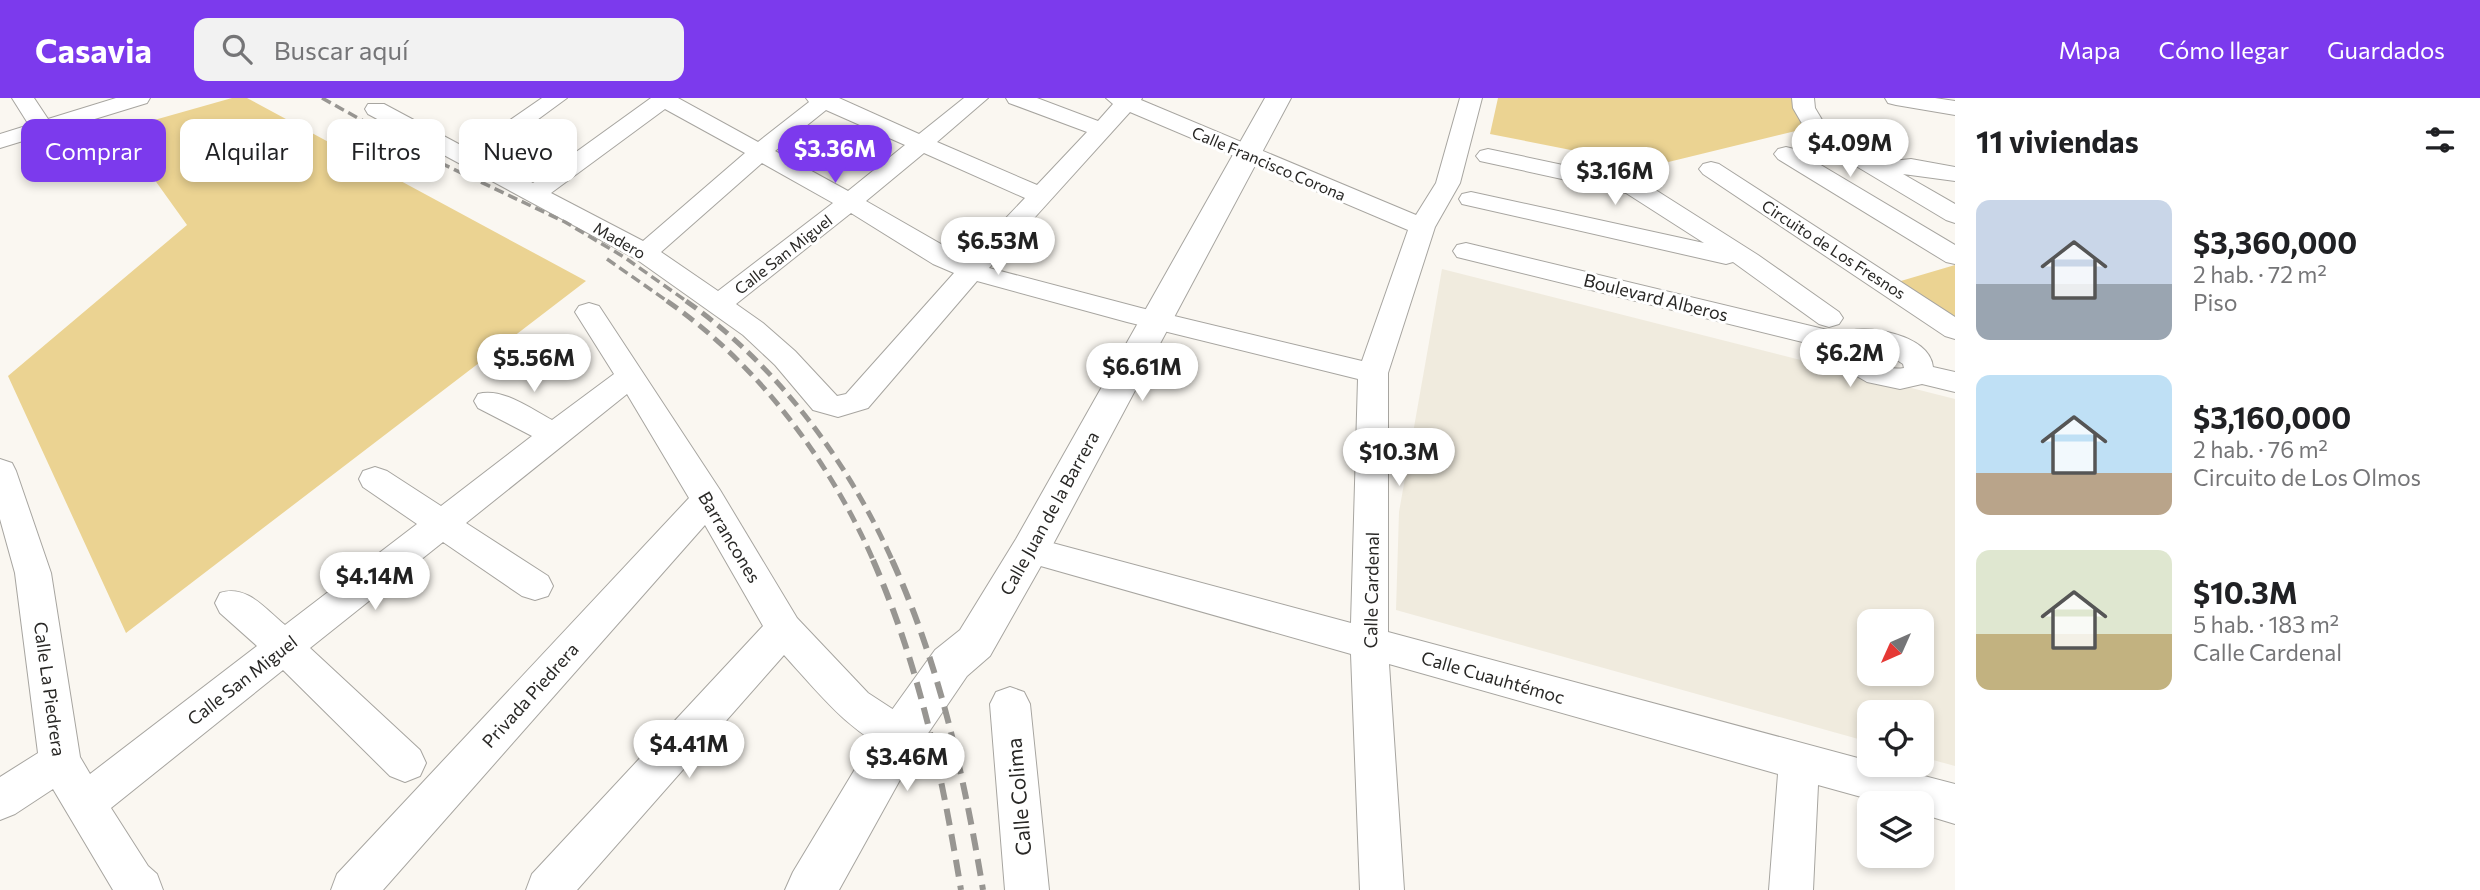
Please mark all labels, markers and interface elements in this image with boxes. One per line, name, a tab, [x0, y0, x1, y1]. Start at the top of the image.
search box	[194, 18, 684, 81]
text: Casavia	[35, 29, 152, 70]
icon: search	[218, 30, 256, 68]
text: Buscar aquí	[274, 34, 409, 65]
text: Mapa	[2058, 35, 2121, 64]
text: Cómo llegar	[2159, 35, 2289, 64]
text: Guardados	[2327, 35, 2445, 64]
chip: Comprar	[21, 119, 166, 182]
chip: Alquilar	[180, 119, 313, 182]
chip: Filtros	[327, 119, 445, 182]
chip: Nuevo	[459, 119, 577, 182]
pin: $4.09M	[1793, 120, 1907, 179]
icon: filters	[2421, 121, 2459, 159]
street label: Calle Francisco Corona	[1189, 122, 1349, 204]
text: 11 viviendas	[1976, 122, 2139, 159]
pin: $3.36M	[778, 126, 892, 185]
text: $4.09M	[1808, 128, 1892, 156]
text: $3.36M	[794, 134, 876, 162]
pin: $3.16M	[1558, 148, 1672, 207]
text: $3.16M	[1576, 156, 1654, 184]
street label: Circuito de Los Fresnos	[1759, 195, 1909, 303]
street label: Calle San Miguel	[730, 210, 836, 298]
street label: Madero	[591, 218, 649, 262]
pin: $6.53M	[941, 218, 1055, 277]
text: $3,360,000	[2193, 223, 2357, 260]
text: $6.53M	[957, 226, 1039, 254]
icon: home	[2032, 228, 2116, 312]
text: 2 hab. · 72 m²	[2193, 260, 2327, 288]
street label: Boulevard Alberos	[1581, 268, 1731, 326]
text: Piso	[2193, 288, 2238, 316]
pin: $6.2M	[1801, 330, 1899, 389]
pin: $5.56M	[477, 334, 591, 394]
text: $6.2M	[1816, 338, 1884, 366]
text: $5.56M	[493, 343, 575, 371]
pin: $6.61M	[1085, 344, 1199, 403]
text: $6.61M	[1102, 352, 1182, 380]
text: $3,160,000	[2193, 398, 2351, 435]
icon: home	[2032, 403, 2116, 487]
street label: Calle Juan de la Barrera	[995, 427, 1103, 599]
pin: $10.3M	[1342, 428, 1456, 488]
text: 2 hab. · 76 m²	[2193, 435, 2328, 463]
text: $10.3M	[1359, 437, 1439, 465]
text: Circuito de Los Olmos	[2193, 463, 2421, 491]
street label: Barrancones	[694, 487, 766, 587]
street label: Calle Cardenal	[1359, 531, 1383, 649]
pin: $4.14M	[318, 552, 432, 612]
text: $4.14M	[336, 561, 414, 589]
text: $10.3M	[2193, 573, 2298, 610]
icon: home	[2032, 578, 2116, 662]
north arrow	[1857, 609, 1934, 686]
map controls	[1857, 609, 1934, 868]
text: 5 hab. · 183 m²	[2193, 610, 2339, 638]
street label: Calle La Piedrera	[30, 620, 70, 758]
street label: Calle San Miguel	[183, 630, 301, 730]
street label: Privada Piedrera	[477, 638, 583, 752]
text: Calle Cardenal	[2193, 638, 2342, 666]
street label: Calle Cuauhtémoc	[1419, 646, 1567, 708]
button: locate	[1857, 700, 1934, 777]
pin: $4.41M	[632, 720, 746, 780]
text: $4.41M	[649, 729, 729, 757]
pin: $3.46M	[850, 734, 964, 793]
street label: Calle Colima	[1000, 737, 1036, 857]
text: $3.46M	[866, 742, 948, 770]
button: layers	[1857, 791, 1934, 868]

